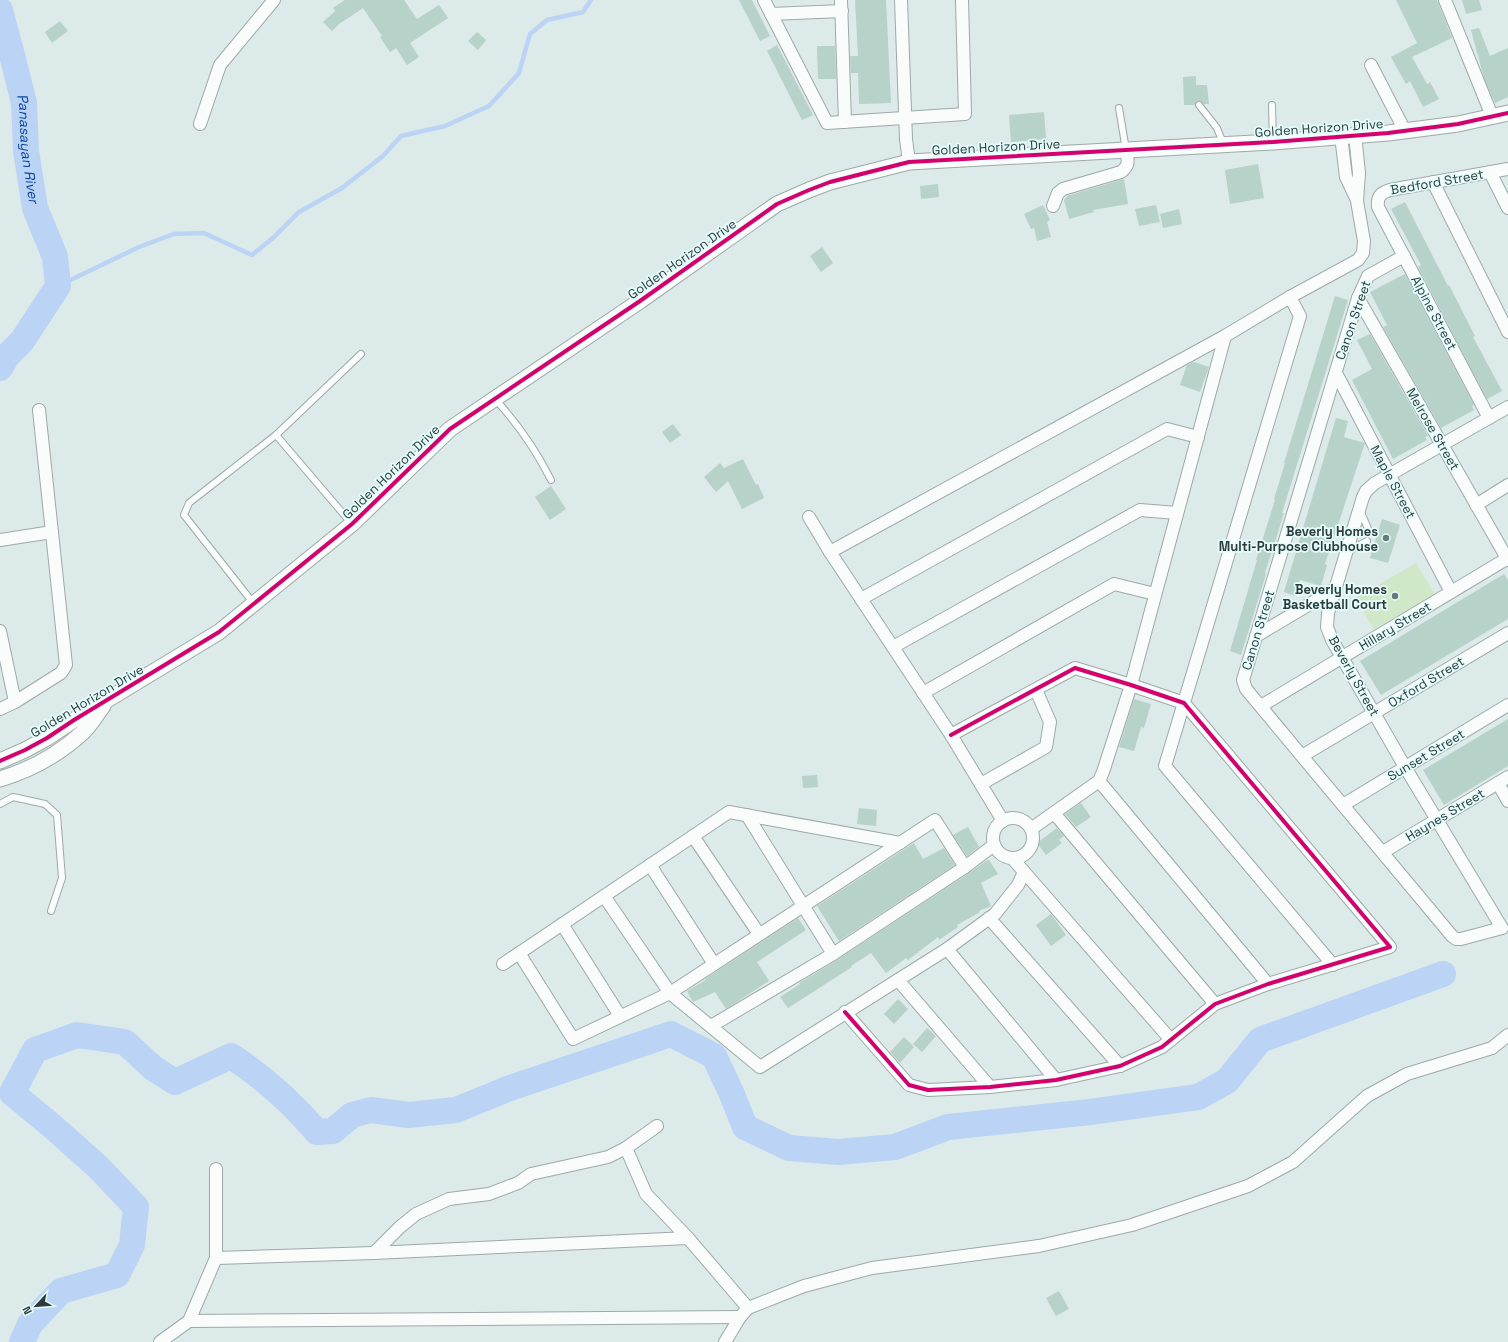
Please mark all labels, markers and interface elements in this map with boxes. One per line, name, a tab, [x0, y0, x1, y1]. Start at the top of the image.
water label: Panasayan River	[13, 92, 43, 206]
street label: Golden Horizon Drive	[1254, 115, 1384, 141]
street label: Golden Horizon Drive	[931, 135, 1061, 159]
street label: Bedford Street	[1389, 165, 1485, 199]
street label: Golden Horizon Drive	[624, 215, 740, 303]
street label: Alpine Street	[1407, 273, 1461, 353]
street label: Canon Street	[1331, 278, 1375, 362]
street label: Melrose Street	[1403, 385, 1463, 473]
street label: Golden Horizon Drive	[339, 421, 443, 523]
street label: Maple Street	[1366, 442, 1420, 522]
place label: Beverly Homes Multi-Purpose Clubhouse	[1219, 523, 1378, 555]
marker: Beverly Homes Multi-Purpose Clubhouse	[1381, 533, 1391, 543]
place label: Beverly Homes Basketball Court	[1282, 581, 1387, 613]
street label: Canon Street	[1238, 588, 1278, 672]
marker: Beverly Homes Basketball Court	[1390, 591, 1400, 601]
street label: Hillary Street	[1356, 598, 1434, 654]
street label: Beverly Street	[1325, 633, 1383, 719]
street label: Oxford Street	[1385, 653, 1467, 711]
street label: Golden Horizon Drive	[27, 661, 147, 741]
street label: Sunset Street	[1384, 725, 1468, 785]
street label: Haynes Street	[1402, 785, 1488, 845]
north arrow	[16, 1286, 56, 1326]
text: N	[19, 1304, 35, 1317]

